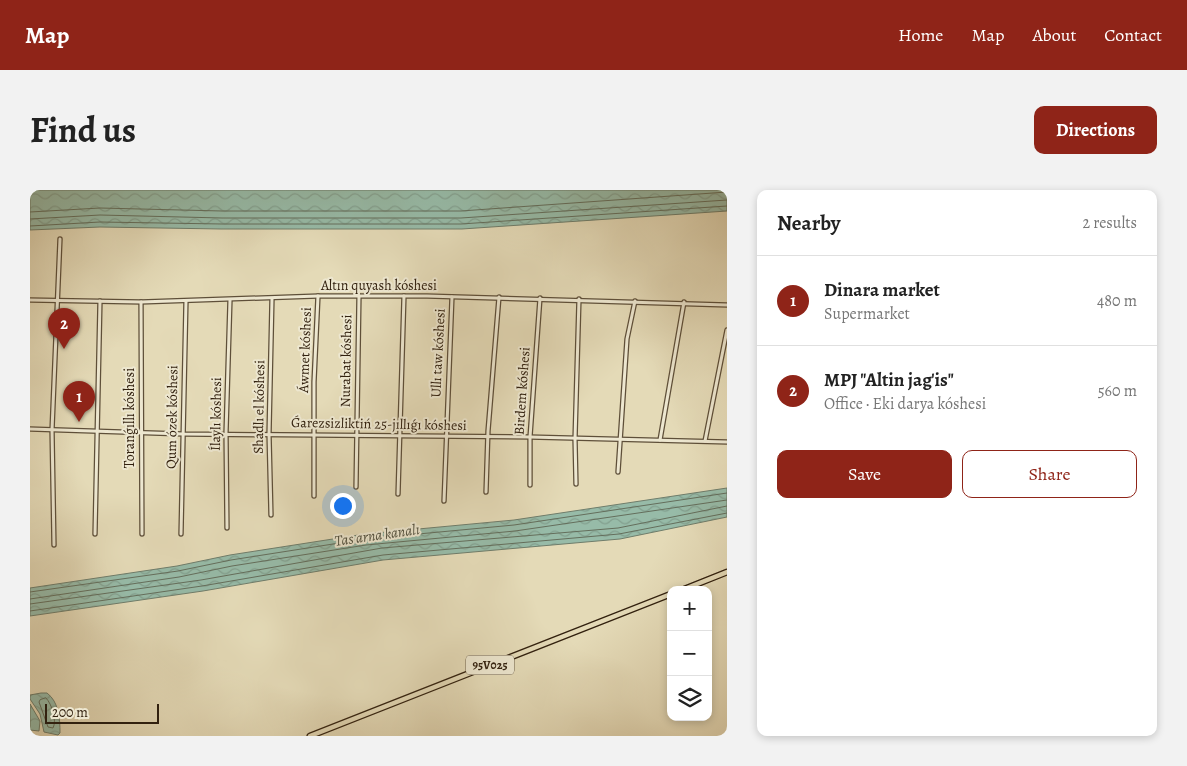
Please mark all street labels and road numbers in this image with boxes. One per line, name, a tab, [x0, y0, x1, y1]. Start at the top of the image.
street label: Altın quyash kóshesi	[320, 276, 437, 295]
street label: Áwmet kóshesi	[294, 307, 316, 394]
street label: Ullı taw kóshesi	[426, 308, 450, 398]
street label: Nurabat kóshesi	[336, 314, 356, 408]
street label: Birdem kóshesi	[509, 346, 535, 436]
street label: Shadlı el kóshesi	[249, 360, 269, 454]
street label: Qum ózek kóshesi	[162, 365, 182, 469]
street label: Toranǵıllı kóshesi	[120, 368, 139, 468]
street label: Ílaylı kóshesi	[206, 377, 226, 451]
street label: Ǵarezsizliktiń 25-jıllıǵı kóshesi	[291, 413, 467, 435]
road number: 95V025	[466, 656, 514, 674]

